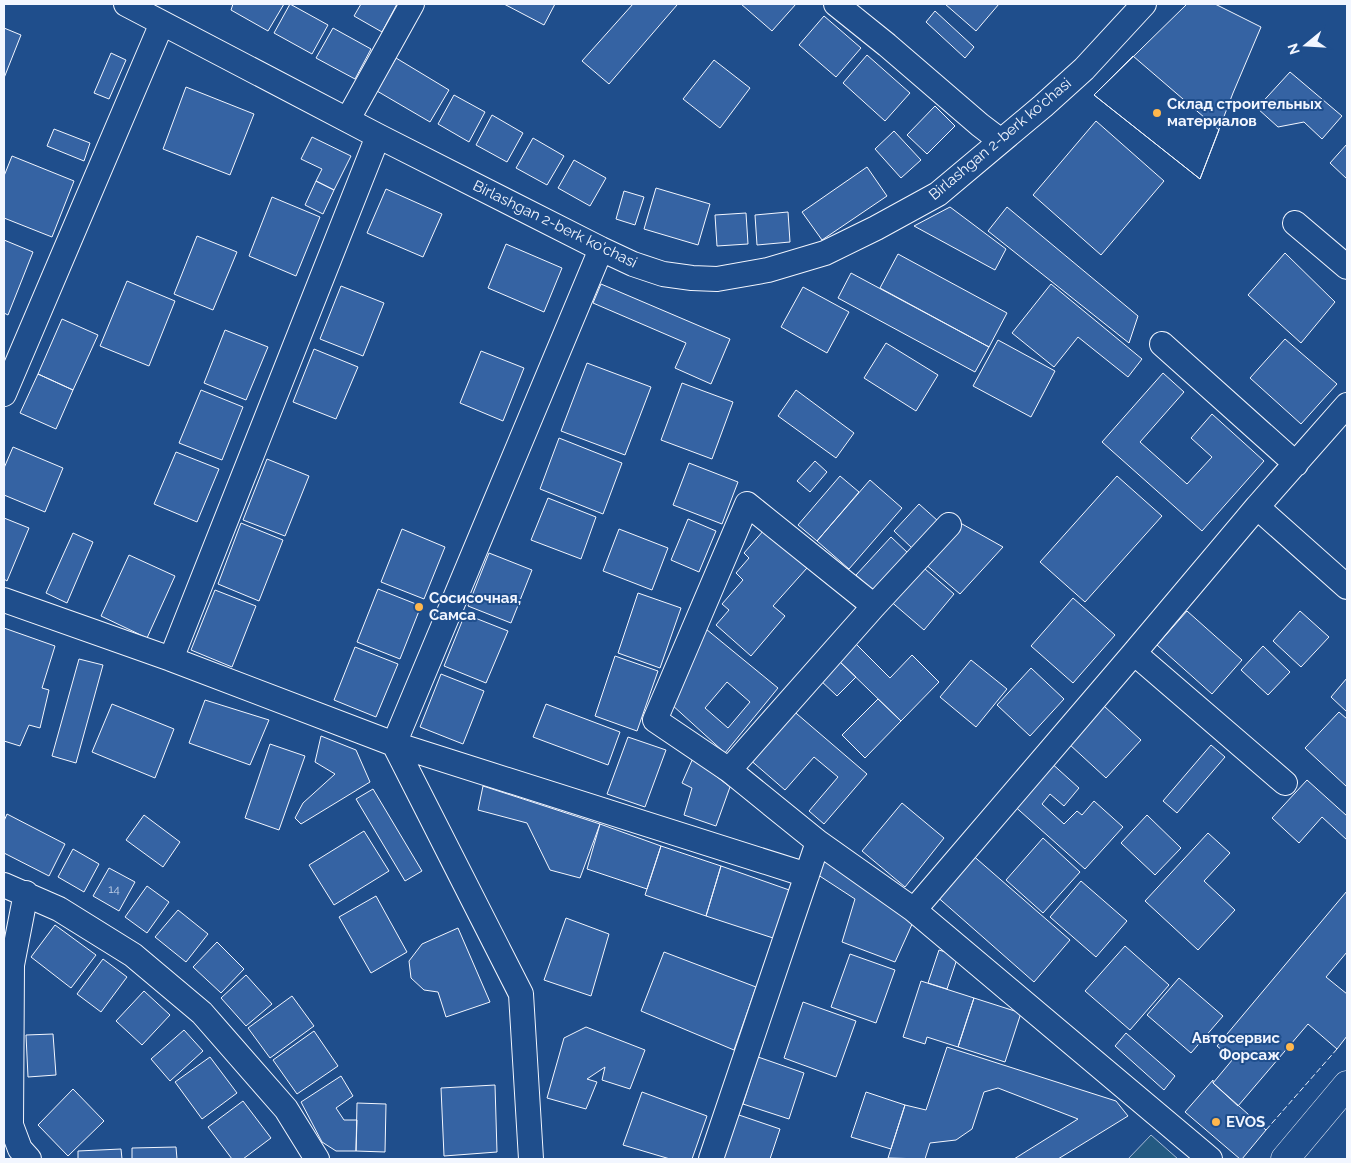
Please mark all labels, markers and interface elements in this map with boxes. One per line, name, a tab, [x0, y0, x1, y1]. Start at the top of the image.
north arrow	[1281, 20, 1331, 70]
text: N	[1284, 41, 1303, 57]
street label: Birlashgan 2-berk ko'chasi	[925, 74, 1075, 204]
place label: Склад строительных материалов	[1167, 95, 1322, 130]
marker: Склад строительных материалов	[1151, 107, 1163, 119]
street label: Birlashgan 2-berk ko'chasi	[470, 176, 640, 272]
place label: Сосисочная, Самса	[429, 589, 521, 624]
marker: Сосисочная, Самса	[413, 601, 425, 613]
house number: 14	[108, 882, 120, 896]
place label: Автосервис Форсаж	[1192, 1029, 1281, 1064]
marker: Автосервис Форсаж	[1284, 1041, 1296, 1053]
place label: EVOS	[1226, 1113, 1265, 1131]
marker: EVOS	[1210, 1116, 1222, 1128]

